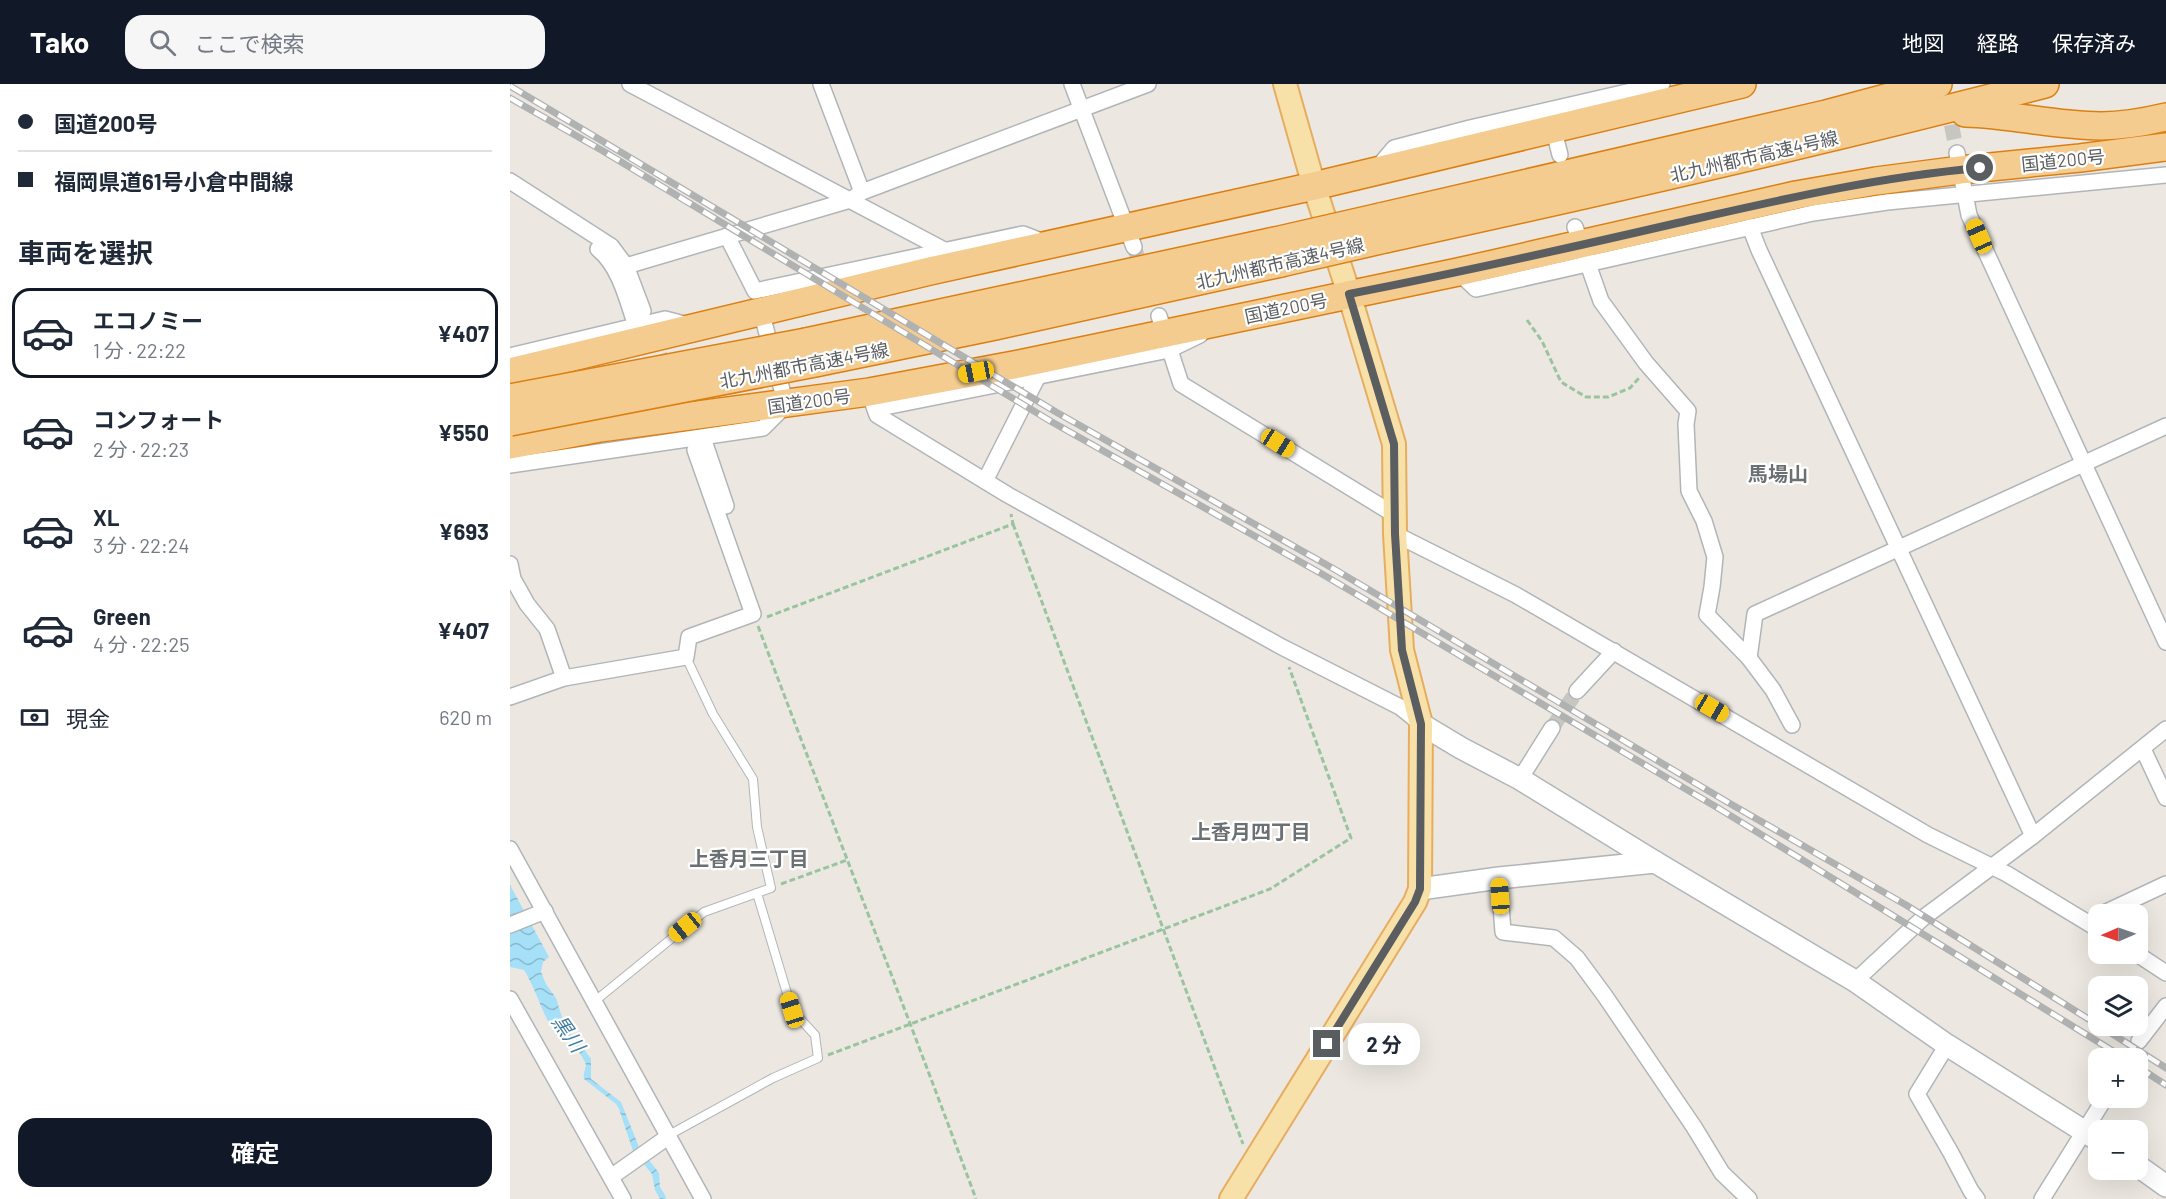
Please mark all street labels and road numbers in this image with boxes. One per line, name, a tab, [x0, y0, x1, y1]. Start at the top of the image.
street label: 北九州都市高速4号線	[1668, 126, 1840, 186]
street label: 国道200号	[2020, 145, 2106, 175]
street label: 北九州都市高速4号線	[1194, 233, 1366, 293]
street label: 国道200号	[1243, 289, 1329, 327]
street label: 北九州都市高速4号線	[718, 338, 890, 392]
street label: 国道200号	[766, 384, 852, 418]

